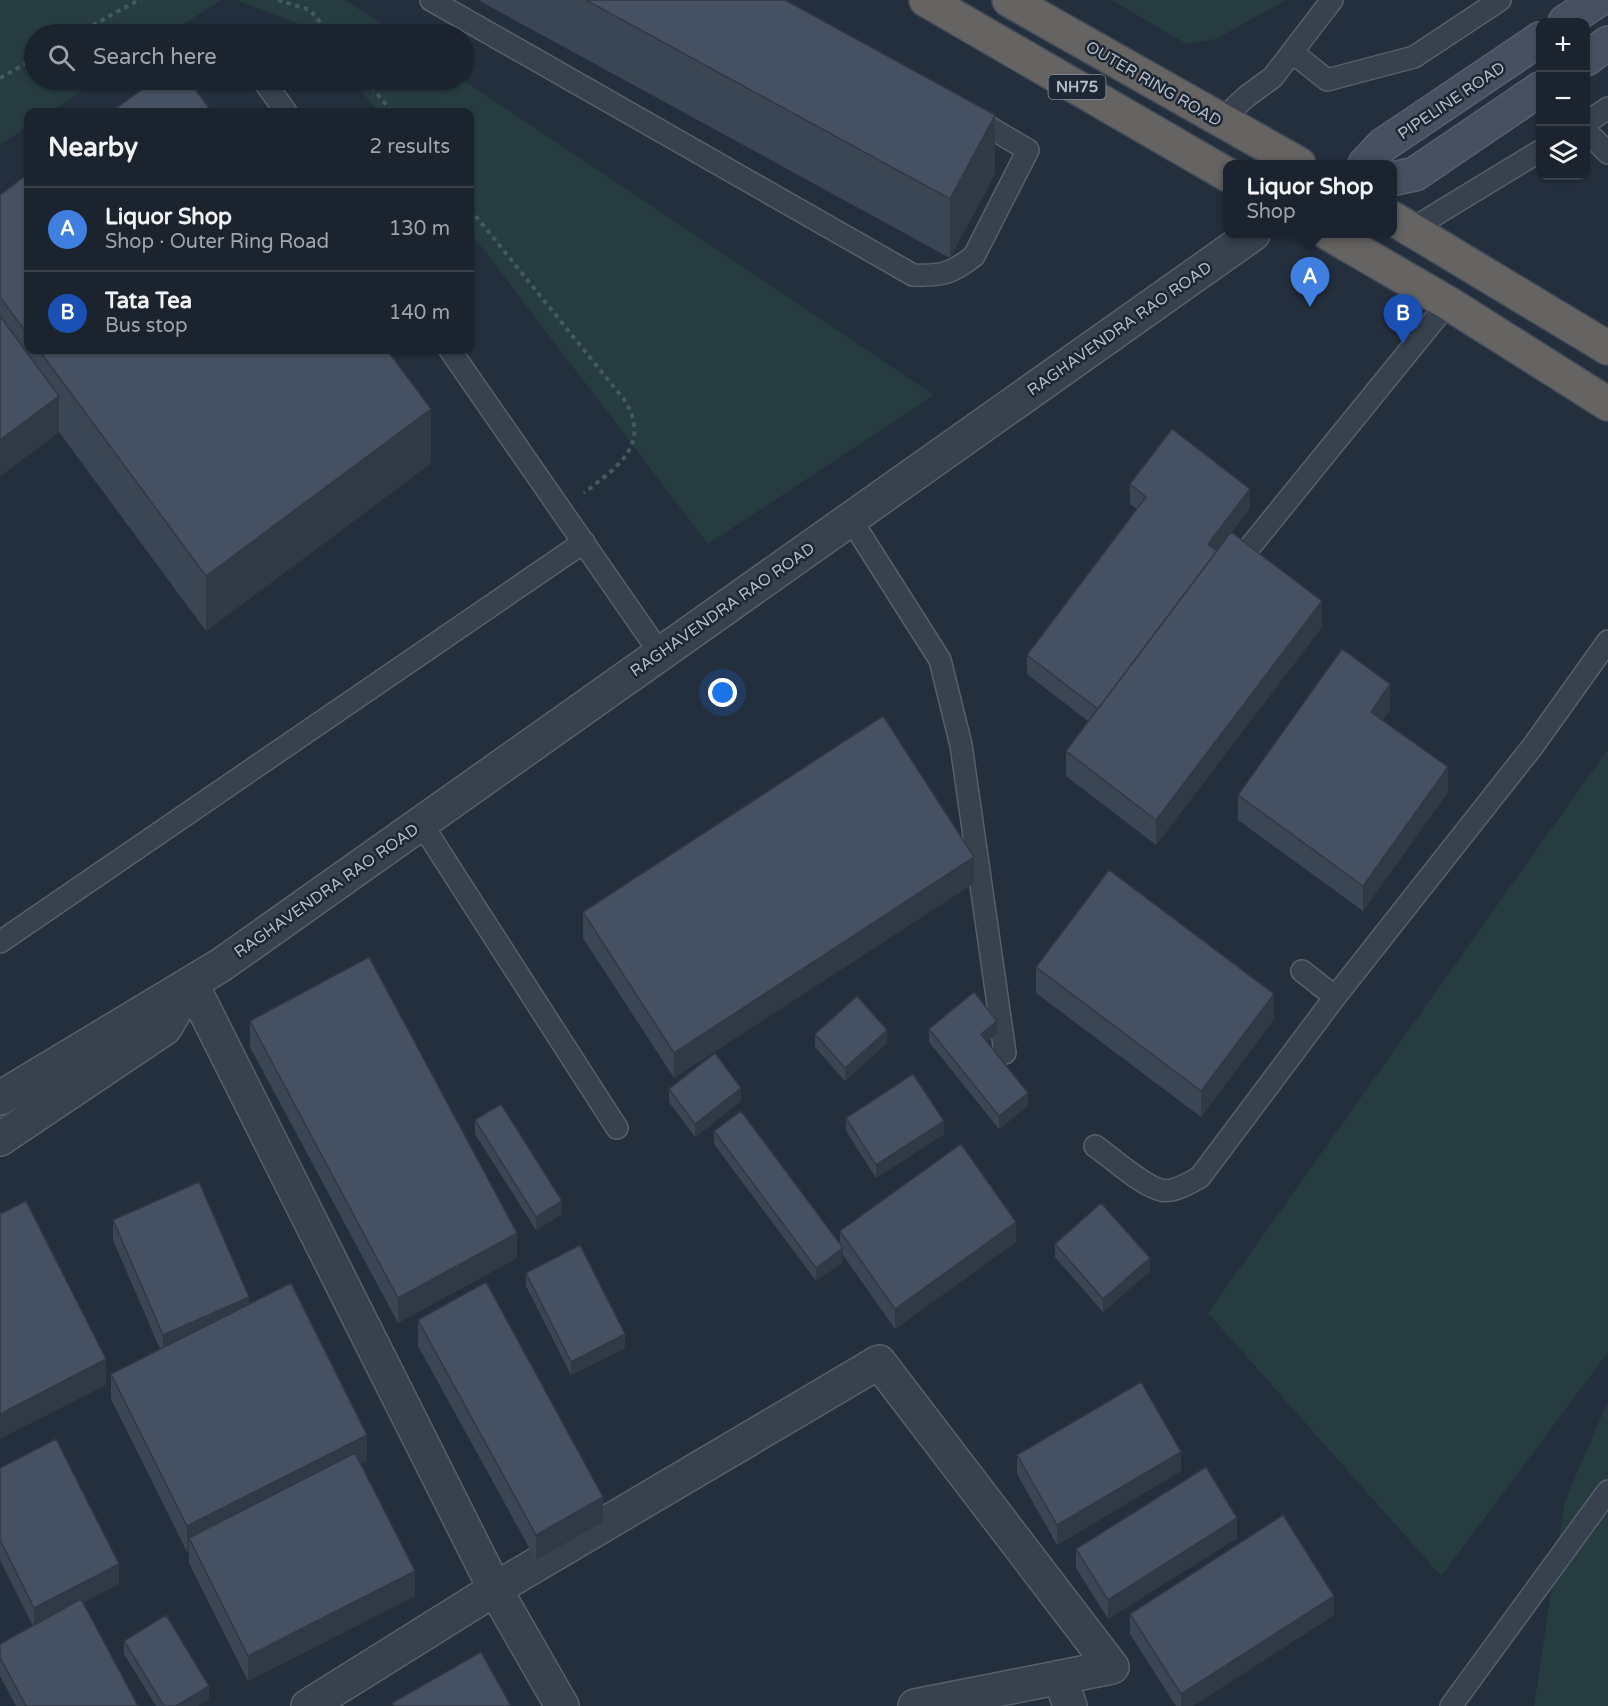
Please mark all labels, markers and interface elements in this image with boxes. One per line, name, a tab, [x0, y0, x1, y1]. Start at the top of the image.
map controls	[1536, 18, 1590, 180]
button: +	[1536, 18, 1590, 72]
search box	[24, 24, 474, 90]
street label: OUTER RING ROAD	[1082, 37, 1225, 131]
icon: search	[45, 41, 78, 74]
text: Search here	[93, 44, 217, 70]
street label: PIPELINE ROAD	[1394, 57, 1509, 144]
button: −	[1536, 72, 1590, 126]
road number: NH75	[1048, 75, 1106, 99]
button: layers	[1536, 126, 1590, 180]
text: Nearby	[48, 132, 138, 163]
text: 2 results	[370, 135, 450, 159]
popup	[1223, 160, 1397, 238]
text: Liquor Shop	[1247, 174, 1374, 200]
text: Shop	[1247, 200, 1296, 224]
text: Liquor Shop	[105, 204, 232, 230]
text: A	[60, 217, 75, 241]
text: 130 m	[389, 217, 450, 241]
text: Shop · Outer Ring Road	[105, 230, 329, 254]
street label: RAGHAVENDRA RAO ROAD	[1024, 257, 1216, 400]
pin: A	[1290, 258, 1330, 307]
text: Tata Tea	[105, 288, 192, 314]
pin: B	[1384, 294, 1422, 344]
text: B	[61, 301, 74, 325]
text: 140 m	[389, 301, 450, 325]
text: Bus stop	[105, 314, 188, 338]
street label: RAGHAVENDRA RAO ROAD	[627, 538, 819, 681]
your location	[708, 678, 737, 707]
street label: RAGHAVENDRA RAO ROAD	[231, 819, 423, 962]

